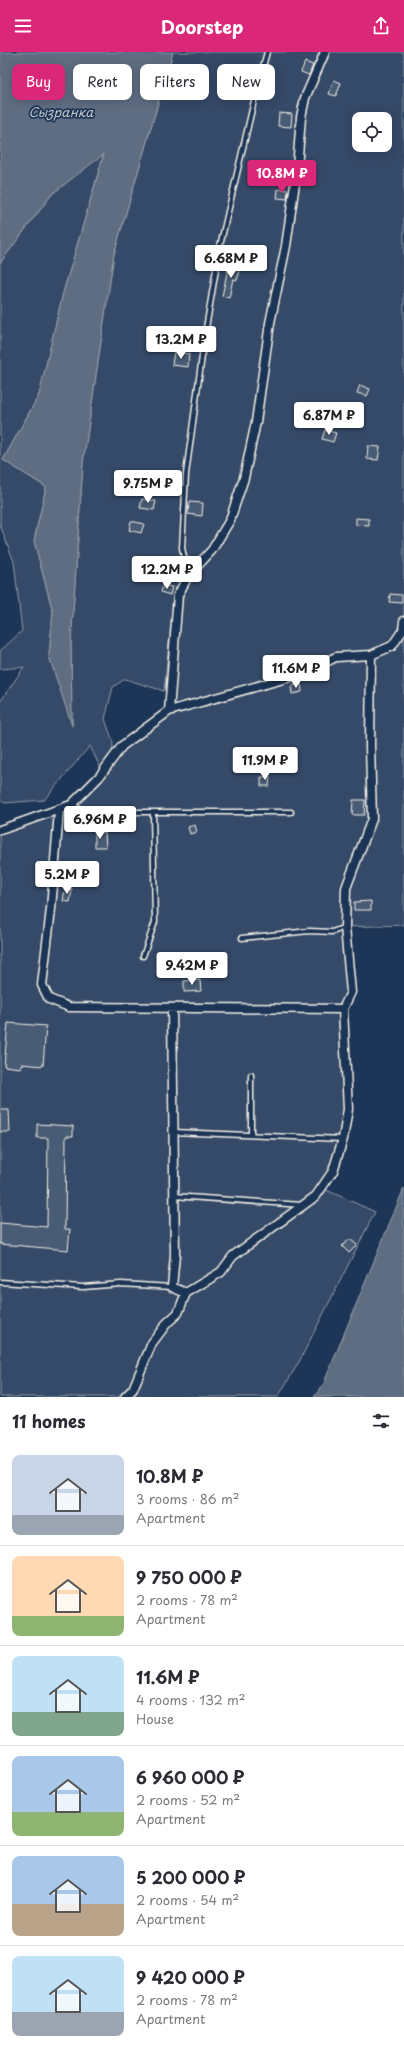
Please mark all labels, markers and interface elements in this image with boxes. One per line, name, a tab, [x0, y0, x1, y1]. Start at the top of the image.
text: Doorstep	[161, 13, 243, 40]
icon: menu	[12, 15, 34, 37]
icon: share	[370, 15, 392, 37]
chip: Buy	[12, 64, 65, 100]
chip: Rent	[73, 64, 132, 100]
chip: Filters	[140, 64, 209, 100]
chip: New	[217, 64, 275, 100]
water label: Сызранка	[29, 102, 94, 121]
map controls	[352, 112, 392, 152]
button: locate	[352, 112, 392, 152]
pin: 10.8M ₽	[245, 160, 319, 194]
text: 10.8M ₽	[256, 163, 308, 182]
pin: 6.68M ₽	[194, 245, 268, 279]
text: 6.68M ₽	[204, 248, 258, 267]
pin: 13.2M ₽	[144, 326, 218, 360]
text: 13.2M ₽	[155, 329, 207, 348]
pin: 6.87M ₽	[292, 402, 366, 436]
text: 6.87M ₽	[303, 405, 355, 424]
pin: 9.75M ₽	[111, 470, 185, 504]
text: 9.75M ₽	[123, 473, 173, 492]
pin: 12.2M ₽	[130, 556, 204, 590]
text: 12.2M ₽	[141, 559, 193, 578]
pin: 11.6M ₽	[259, 655, 333, 689]
text: 11.6M ₽	[272, 658, 320, 677]
pin: 11.9M ₽	[228, 747, 302, 781]
text: 11.9M ₽	[242, 750, 288, 769]
pin: 6.96M ₽	[63, 806, 137, 840]
text: 6.96M ₽	[73, 809, 127, 828]
pin: 5.2M ₽	[34, 861, 100, 895]
text: 5.2M ₽	[44, 864, 90, 883]
pin: 9.42M ₽	[155, 952, 229, 986]
text: 9.42M ₽	[166, 955, 218, 974]
text: 11 homes	[12, 1408, 86, 1434]
icon: filters	[370, 1410, 392, 1432]
text: 10.8M ₽	[136, 1463, 203, 1489]
icon: home	[44, 1471, 92, 1519]
text: 3 rooms · 86 m²	[136, 1489, 239, 1508]
text: Apartment	[136, 1508, 205, 1527]
text: 9 750 000 ₽	[136, 1564, 242, 1590]
icon: home	[44, 1572, 92, 1620]
text: 2 rooms · 78 m²	[136, 1590, 238, 1609]
text: Apartment	[136, 1609, 205, 1628]
text: 11.6M ₽	[136, 1664, 200, 1690]
icon: home	[44, 1672, 92, 1720]
text: 4 rooms · 132 m²	[136, 1690, 246, 1709]
text: House	[136, 1709, 174, 1728]
text: 6 960 000 ₽	[136, 1764, 244, 1790]
icon: home	[44, 1772, 92, 1820]
text: 2 rooms · 52 m²	[136, 1790, 240, 1809]
text: Apartment	[136, 1809, 205, 1828]
text: 5 200 000 ₽	[136, 1864, 245, 1890]
icon: home	[44, 1872, 92, 1920]
text: 2 rooms · 54 m²	[136, 1890, 239, 1909]
text: Apartment	[136, 1909, 205, 1928]
text: 9 420 000 ₽	[136, 1964, 245, 1990]
icon: home	[44, 1972, 92, 2020]
text: 2 rooms · 78 m²	[136, 1990, 238, 2009]
text: Apartment	[136, 2009, 205, 2028]

